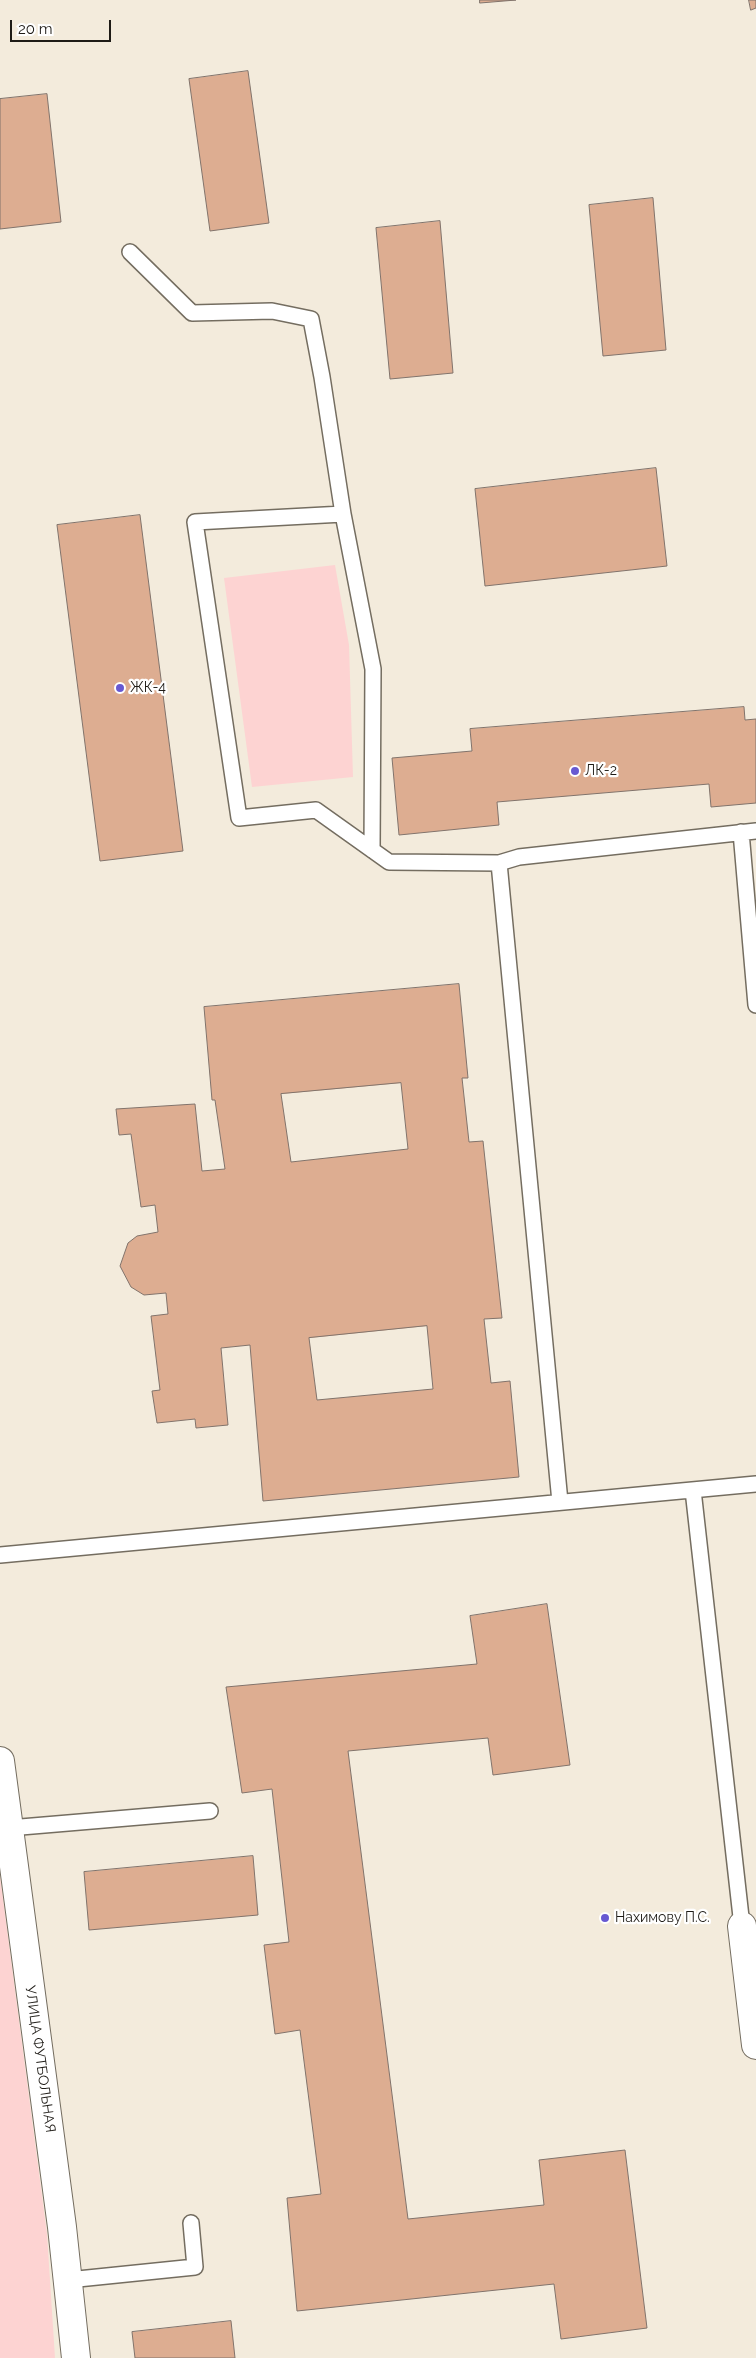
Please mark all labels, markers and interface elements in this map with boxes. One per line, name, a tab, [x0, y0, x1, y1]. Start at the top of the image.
scale bar	[12, 10, 114, 42]
text: 20 m	[18, 20, 53, 38]
place label: ЖК-4	[130, 680, 166, 696]
marker: ЖК-4	[114, 682, 126, 694]
place label: ЛК-2	[585, 763, 617, 779]
marker: ЛК-2	[569, 765, 581, 777]
place label: Нахимову П.С.	[615, 1910, 710, 1926]
marker: Нахимову П.С.	[599, 1912, 611, 1924]
street label: УЛИЦА ФУТБОЛЬНАЯ	[21, 1984, 59, 2134]

